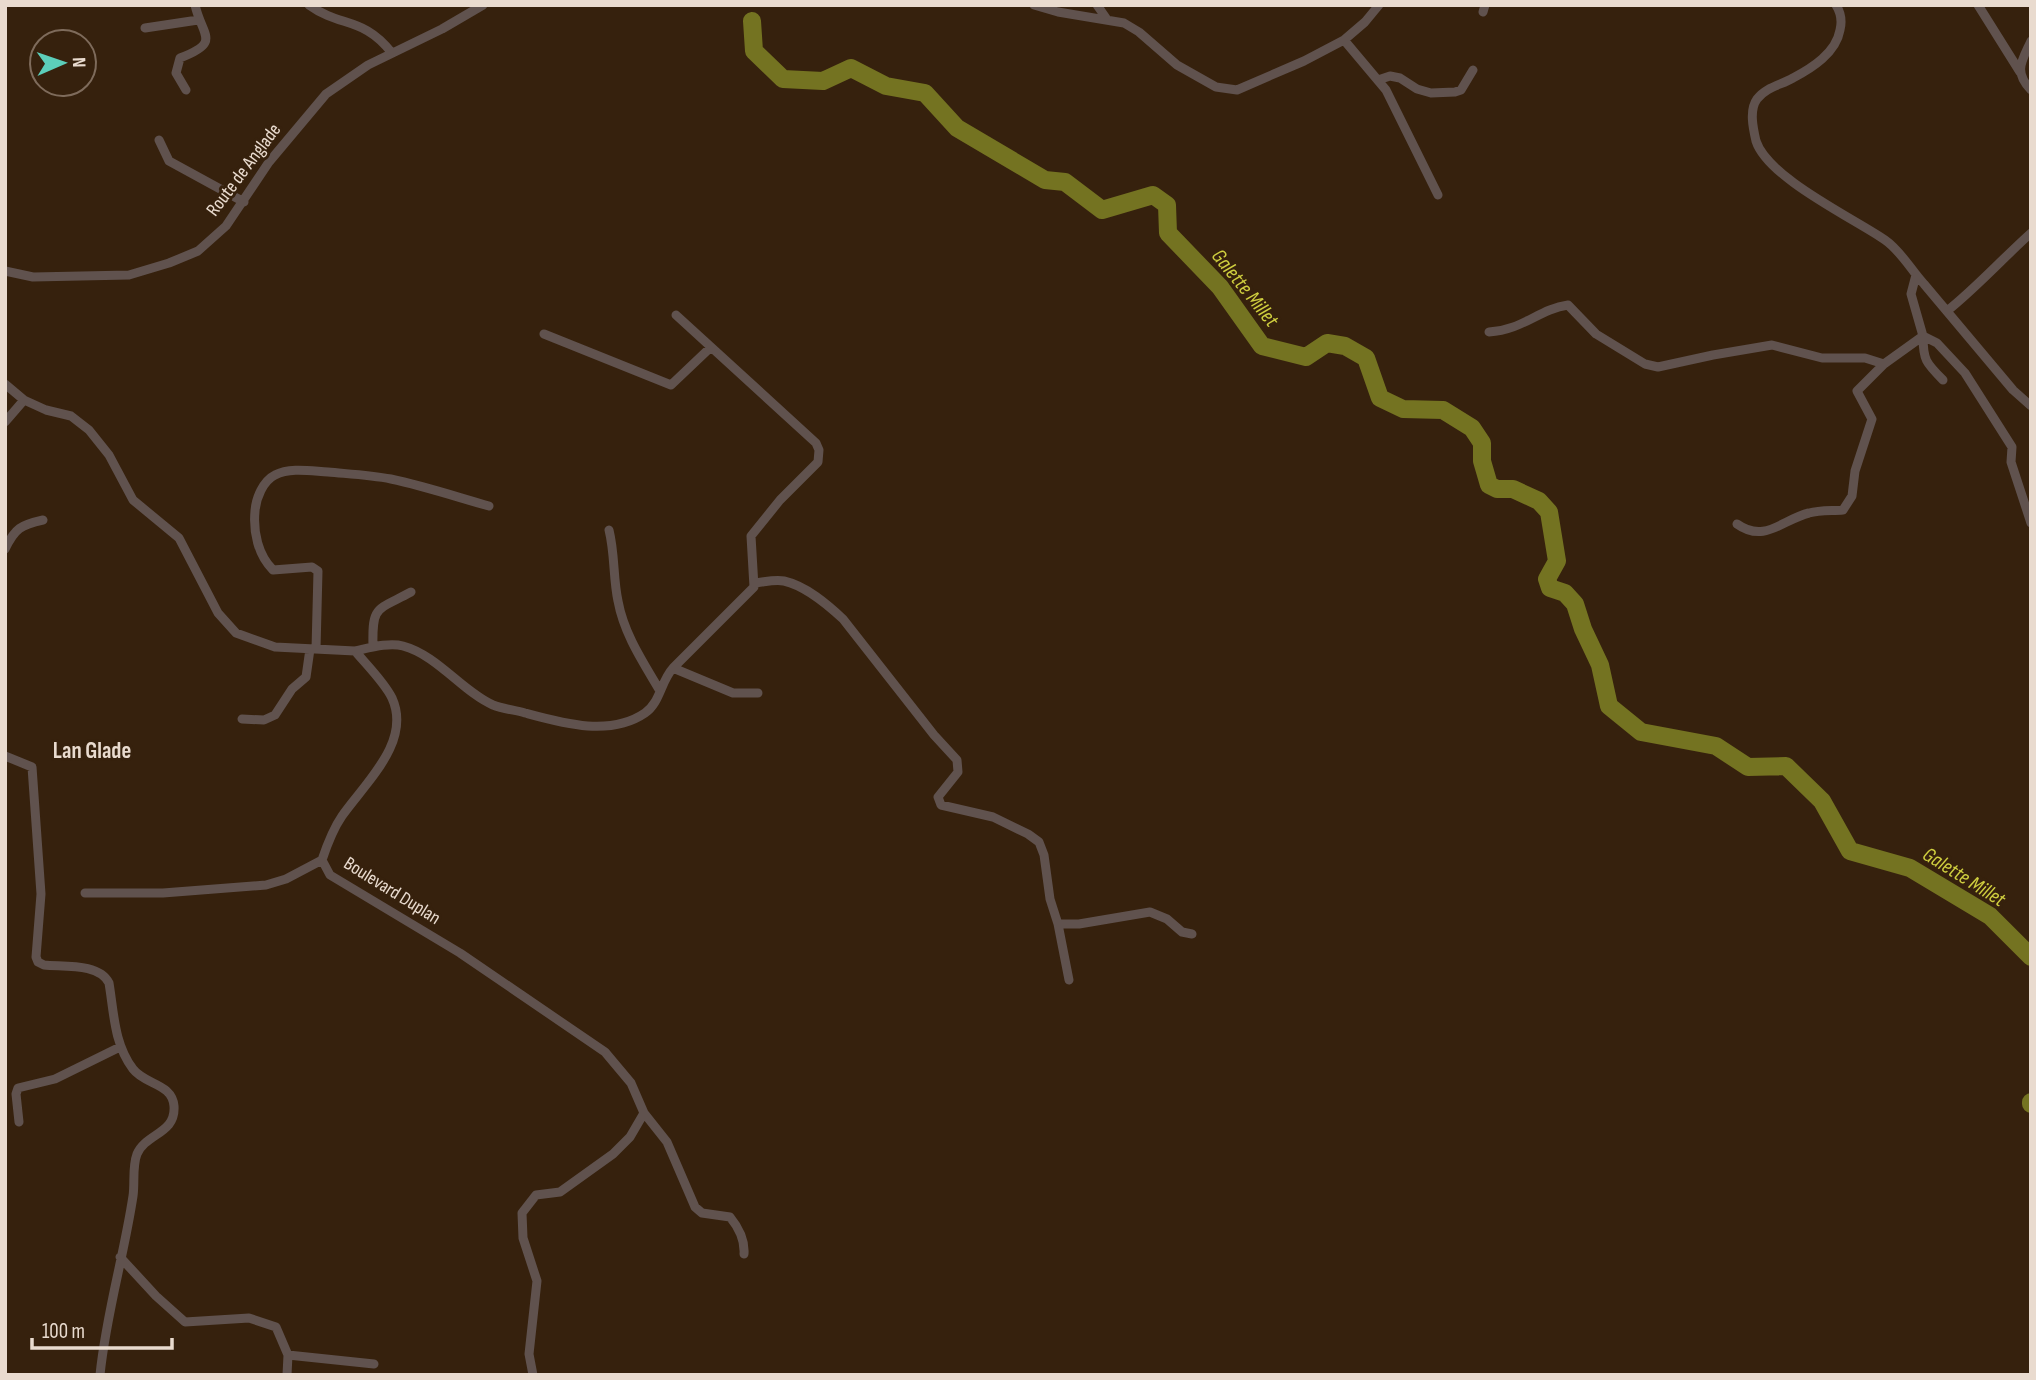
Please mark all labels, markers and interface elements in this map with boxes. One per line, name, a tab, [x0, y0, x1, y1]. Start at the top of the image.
north arrow	[28, 28, 98, 98]
text: N	[67, 57, 90, 68]
street label: Route de Anglade	[202, 119, 286, 221]
water label: Galette Millet	[1206, 244, 1284, 333]
district label: Lan Glade	[53, 737, 131, 765]
water label: Galette Millet	[1918, 842, 2011, 913]
street label: Boulevard Duplan	[339, 852, 445, 930]
scale bar	[32, 1306, 172, 1350]
text: 100 m	[42, 1319, 85, 1344]

